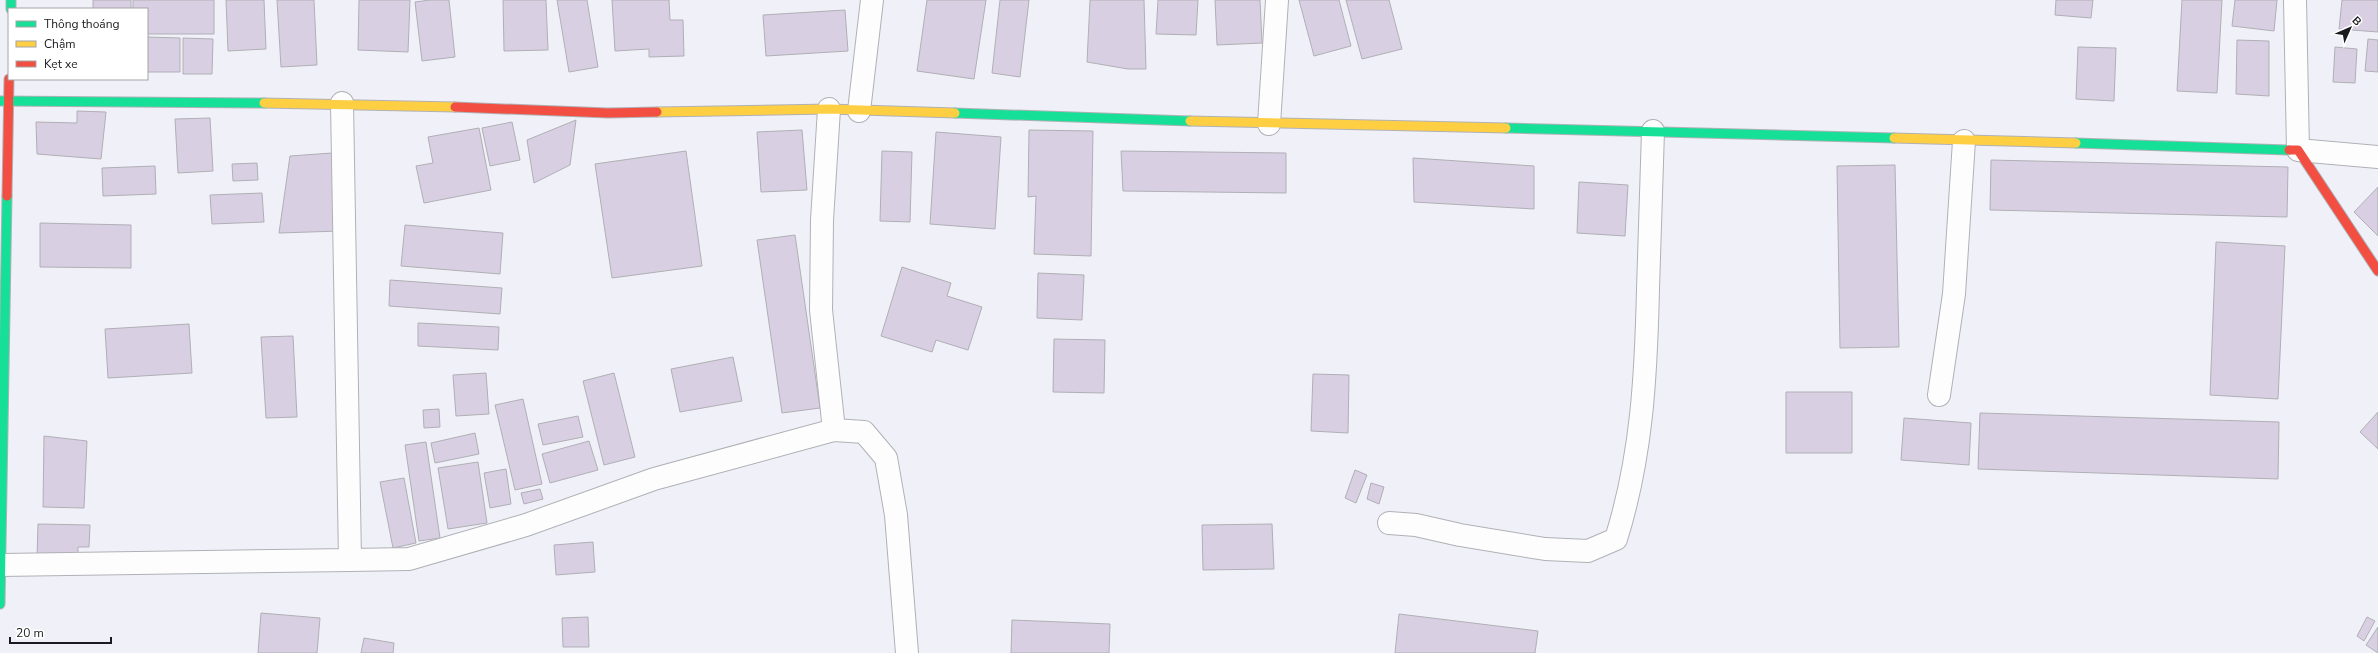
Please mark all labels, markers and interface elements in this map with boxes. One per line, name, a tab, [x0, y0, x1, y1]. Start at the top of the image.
legend	[8, 8, 148, 80]
north arrow	[2330, 8, 2370, 48]
text: B	[2349, 13, 2365, 29]
text: Thông thoáng	[44, 16, 120, 32]
text: Chậm	[44, 36, 76, 52]
text: Kẹt xe	[44, 56, 78, 72]
scale bar	[10, 619, 111, 645]
text: 20 m	[16, 625, 44, 641]

